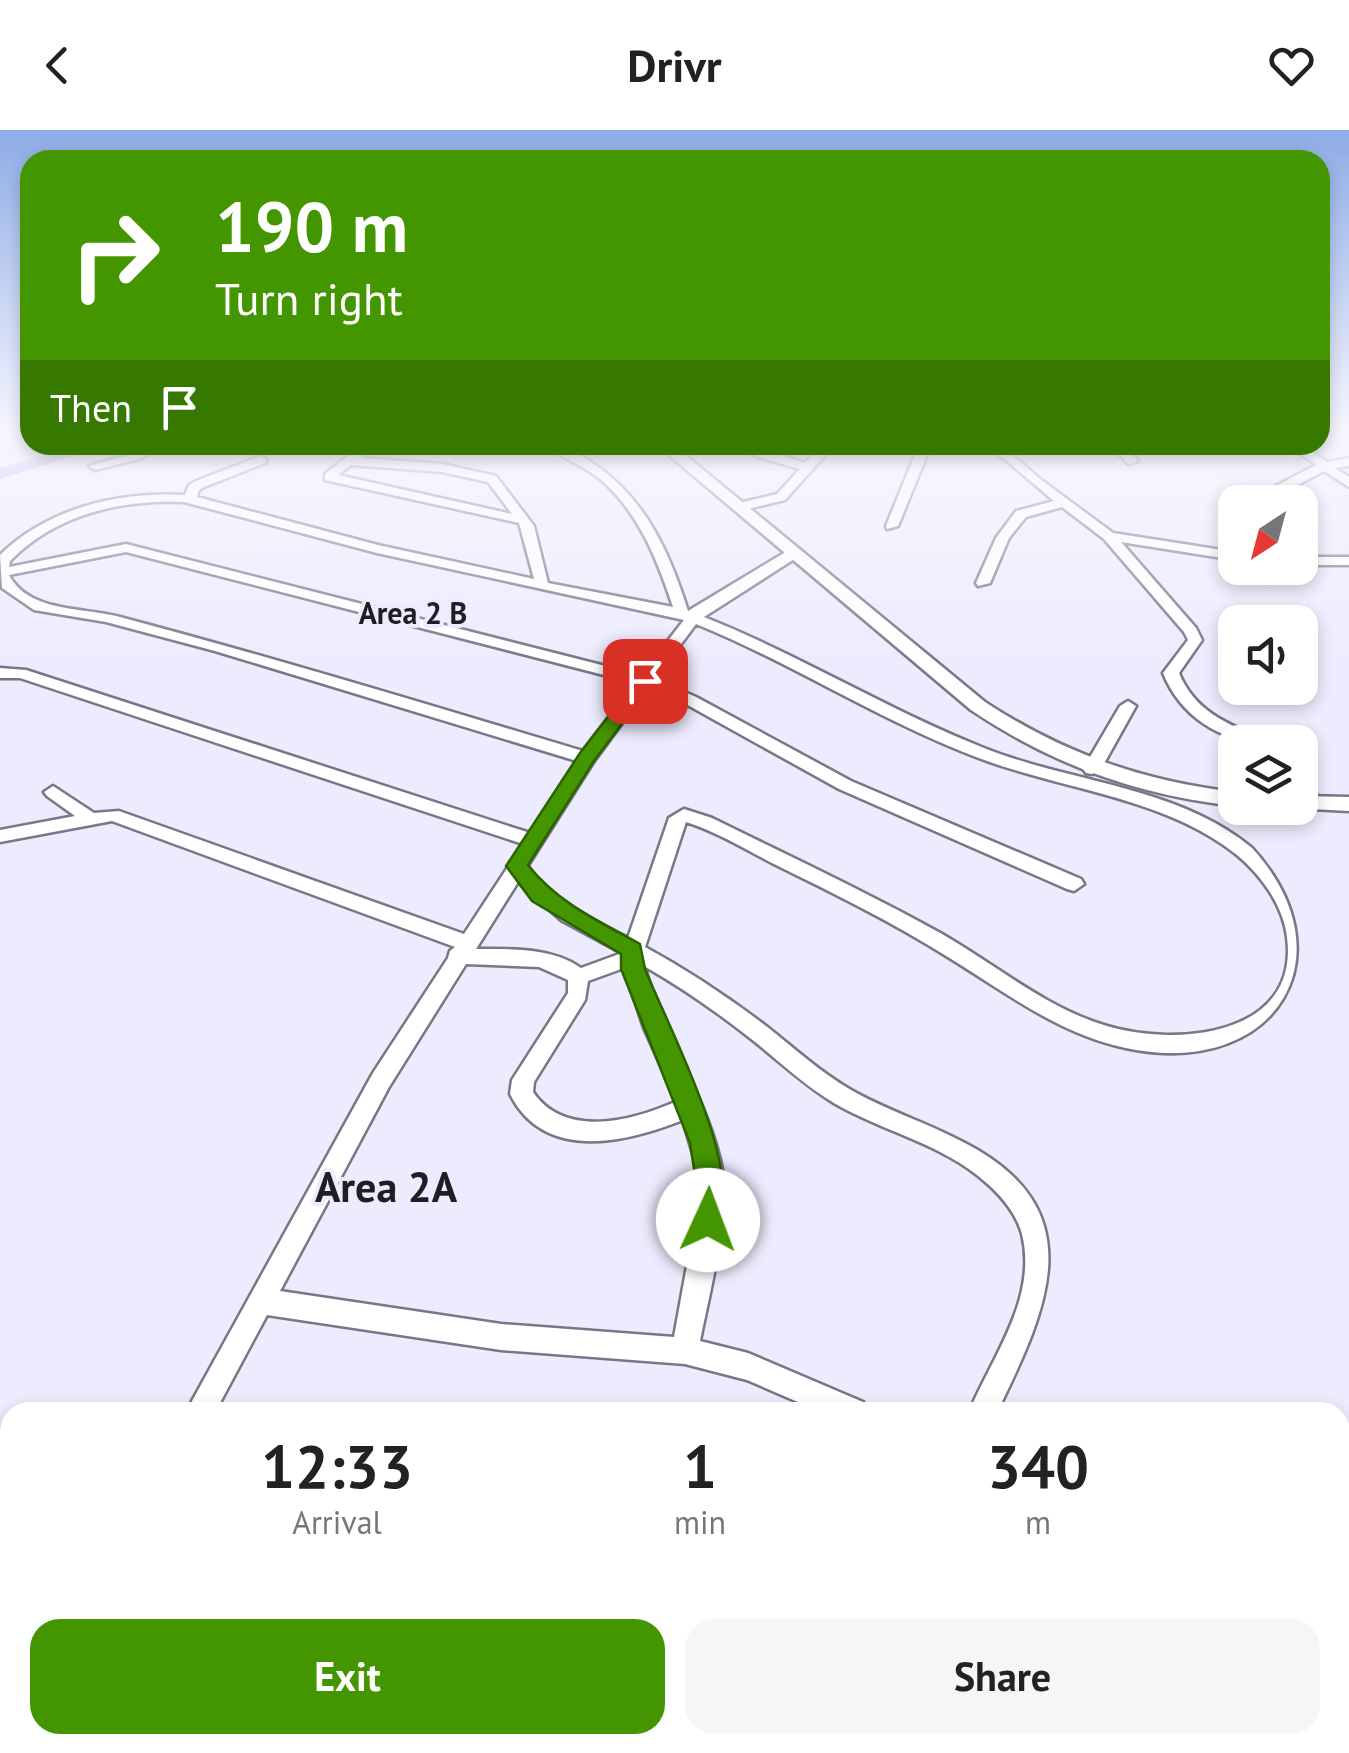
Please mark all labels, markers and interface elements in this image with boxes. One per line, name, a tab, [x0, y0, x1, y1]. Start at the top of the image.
text: Drivr	[627, 36, 722, 94]
icon: back	[30, 38, 85, 93]
icon: heart	[1264, 38, 1319, 93]
text: 190 m	[215, 181, 408, 271]
icon: right	[50, 190, 180, 320]
text: Turn right	[215, 269, 403, 327]
icon: arrive	[152, 380, 207, 435]
text: Then	[50, 383, 132, 432]
north arrow	[1218, 485, 1318, 585]
map controls	[1218, 485, 1318, 825]
district label: Area 2 B	[359, 593, 467, 632]
button: sound	[1218, 605, 1318, 705]
pin	[603, 639, 688, 724]
icon: arrive	[618, 654, 673, 709]
button: layers	[1218, 725, 1318, 825]
district label: Area 2A	[315, 1159, 458, 1214]
position arrow	[656, 1168, 760, 1272]
text: 12:33	[261, 1427, 413, 1505]
text: 1	[683, 1427, 717, 1505]
text: 340	[987, 1427, 1089, 1505]
text: Arrival	[292, 1501, 382, 1543]
text: min	[674, 1501, 726, 1543]
text: m	[1025, 1501, 1051, 1543]
button: Exit	[30, 1619, 665, 1734]
button: Share	[685, 1619, 1320, 1734]

